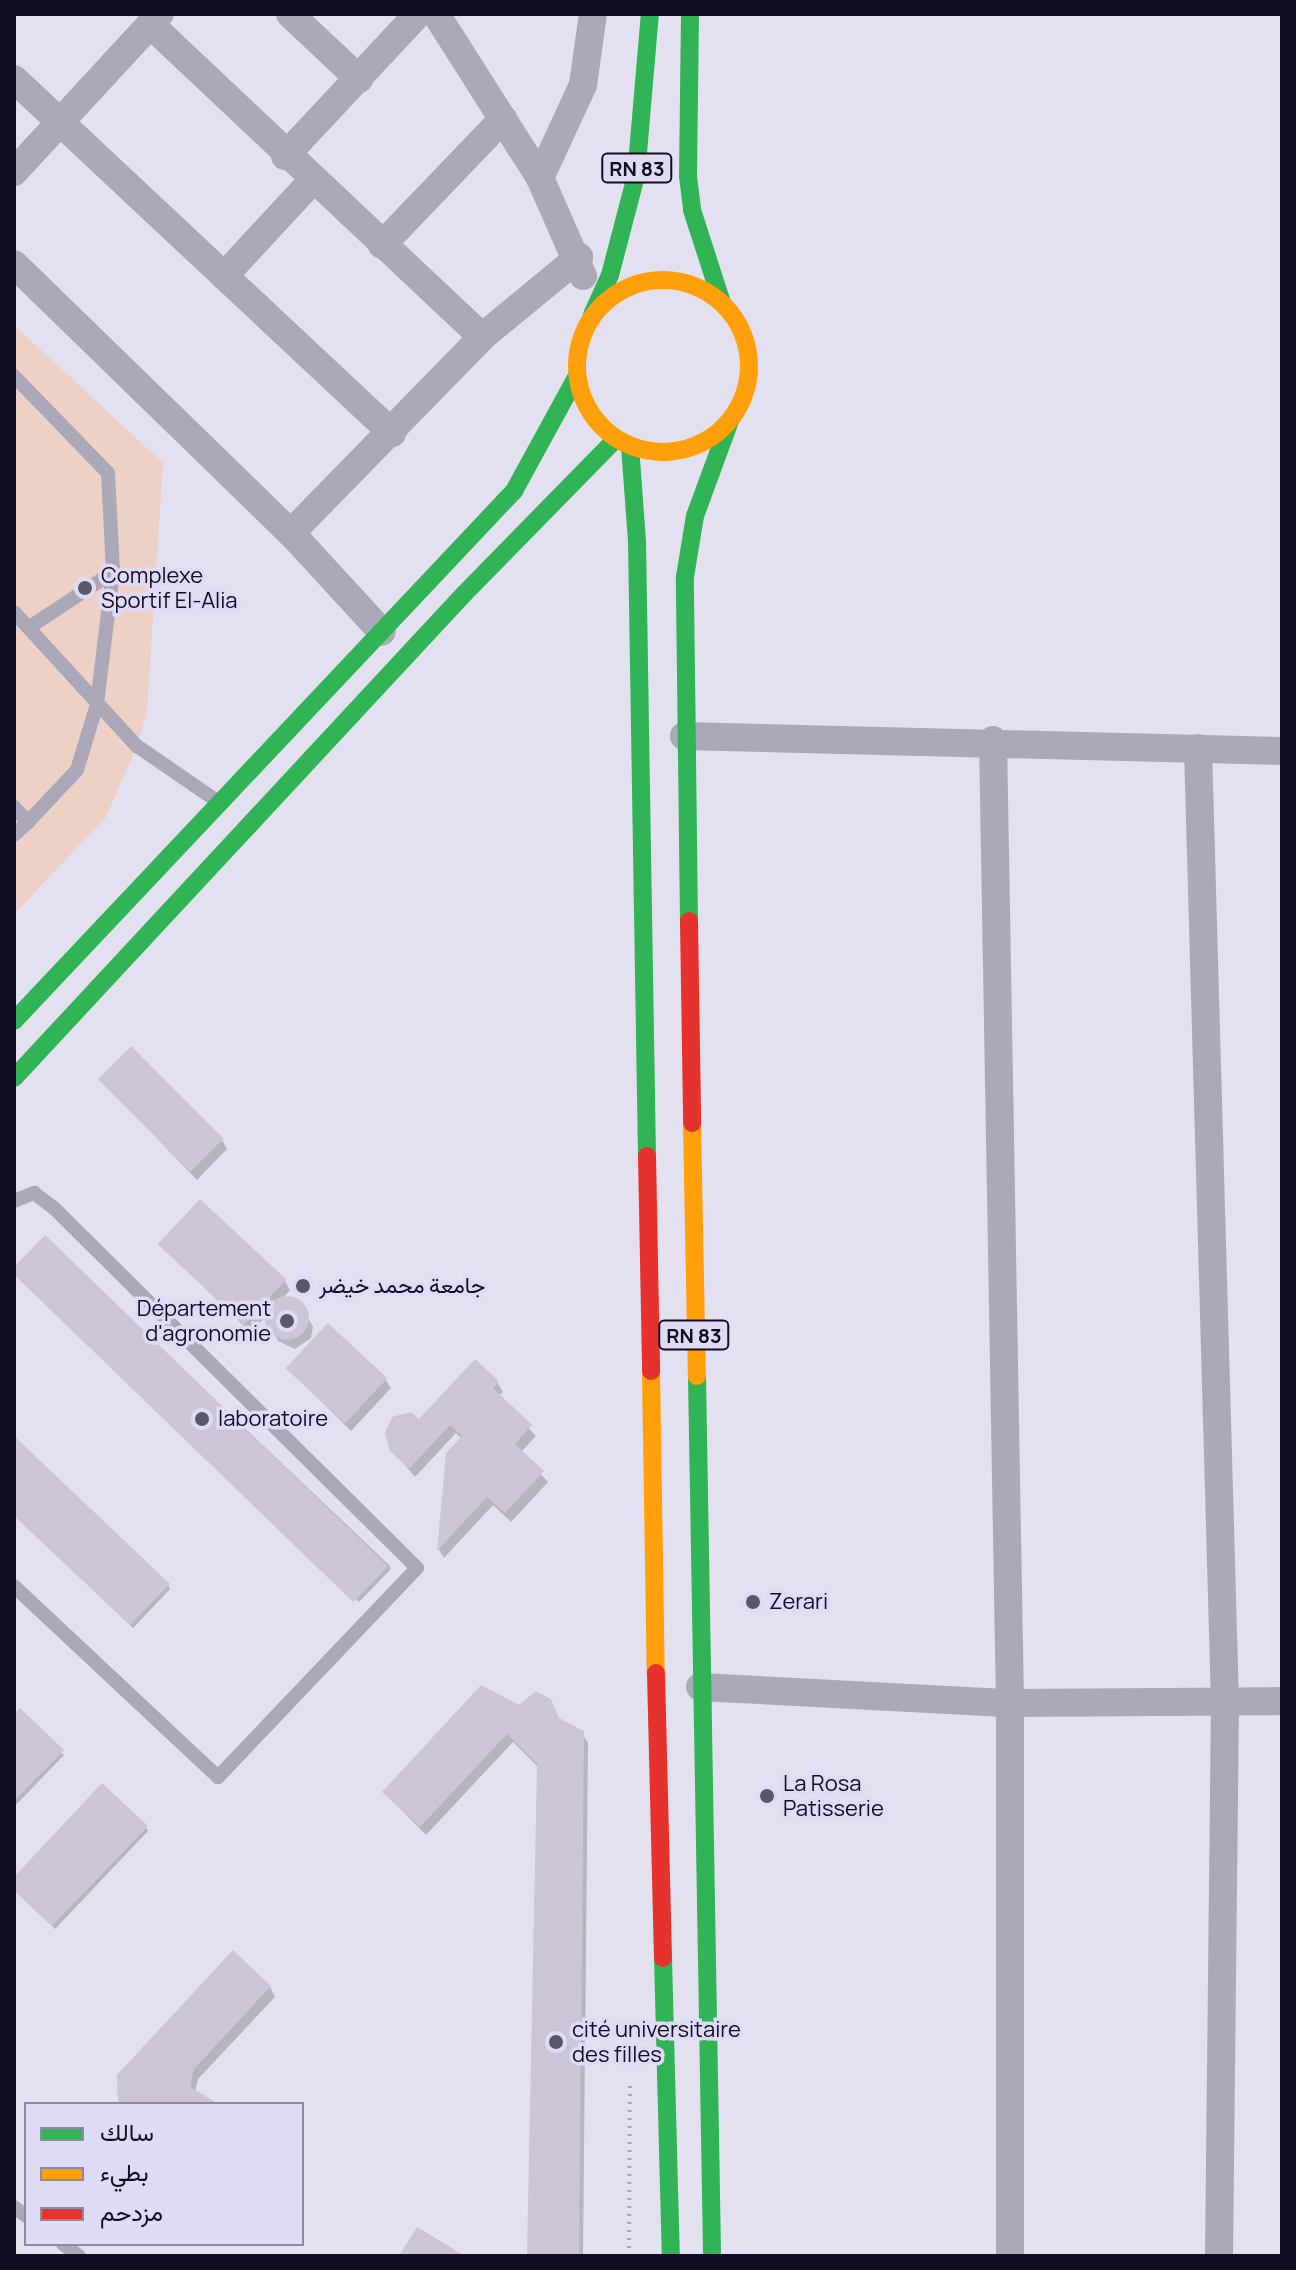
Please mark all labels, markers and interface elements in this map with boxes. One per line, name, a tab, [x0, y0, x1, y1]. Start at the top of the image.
road number: RN 83	[601, 152, 673, 184]
place label: Complexe Sportif El-Alia	[101, 562, 238, 614]
marker: Complexe Sportif El-Alia	[76, 579, 94, 597]
place label: جامعة محمد خيضر	[319, 1273, 485, 1299]
marker: جامعة محمد خيضر	[294, 1277, 312, 1295]
place label: Département d'agronomie	[137, 1295, 271, 1346]
marker: Département d'agronomie	[278, 1312, 296, 1330]
road number: RN 83	[658, 1319, 730, 1351]
place label: laboratoire	[218, 1406, 328, 1432]
marker: laboratoire	[193, 1410, 211, 1428]
place label: Zerari	[769, 1589, 828, 1615]
marker: Zerari	[744, 1593, 762, 1611]
place label: La Rosa Patisserie	[783, 1770, 884, 1822]
marker: La Rosa Patisserie	[758, 1787, 776, 1805]
place label: cité universitaire des filles	[572, 2016, 741, 2068]
marker: cité universitaire des filles	[547, 2033, 565, 2051]
legend	[24, 2102, 304, 2246]
text: سالك	[100, 2115, 154, 2148]
text: بطيء	[100, 2155, 149, 2188]
text: مزدحم	[100, 2195, 163, 2228]

